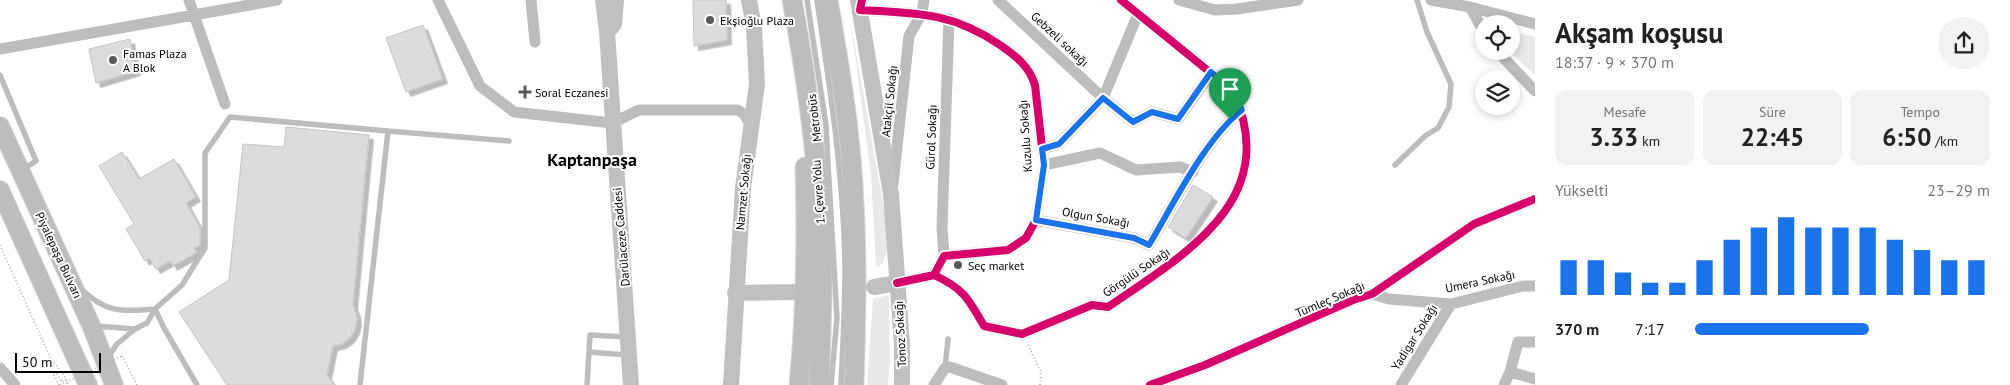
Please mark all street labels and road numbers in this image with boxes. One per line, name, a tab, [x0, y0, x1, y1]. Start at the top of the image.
street label: Gebzeli sokağı	[1028, 8, 1092, 70]
street label: Atakçil Sokağı	[878, 64, 900, 138]
street label: Metrobüs	[804, 93, 824, 143]
street label: Kuzulu Sokağı	[1015, 99, 1035, 173]
street label: Gürol Sokağı	[922, 104, 940, 170]
street label: Namzet Sokağı	[732, 153, 754, 231]
street label: 1. Çevre Yolu	[808, 159, 828, 225]
street label: Darülaceze Caddesi	[609, 187, 633, 287]
street label: Olgun Sokağı	[1061, 204, 1131, 230]
street label: Piyalepaşa Bulvarı	[32, 209, 86, 301]
street label: Görgülü Sokağı	[1099, 244, 1173, 300]
street label: Umera Sokağı	[1444, 266, 1516, 296]
street label: Tümleç Sokağı	[1293, 278, 1367, 320]
street label: Tonoz Sokağı	[891, 300, 909, 368]
street label: Yadigar Sokağı	[1388, 301, 1440, 373]

